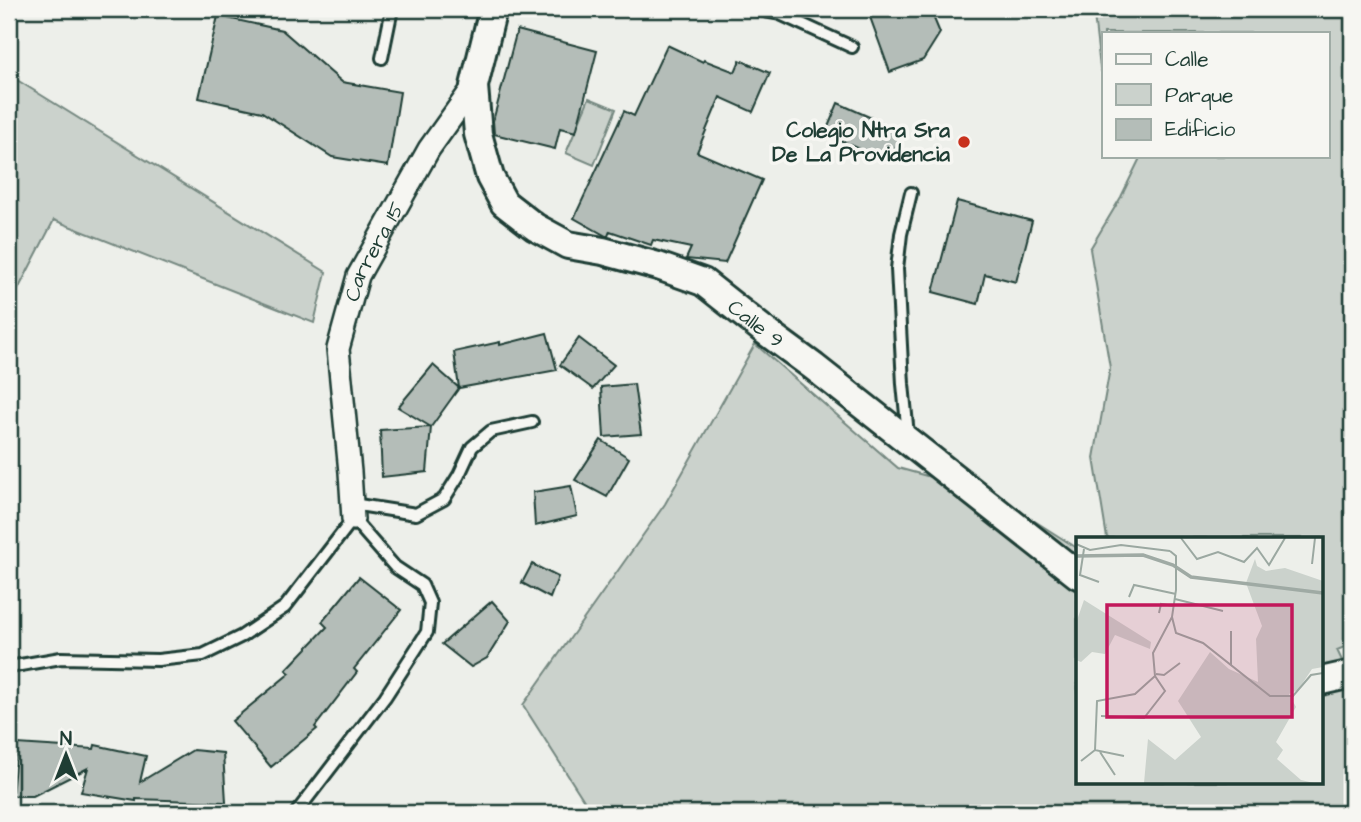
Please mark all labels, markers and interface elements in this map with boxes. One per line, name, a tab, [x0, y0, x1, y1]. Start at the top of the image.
legend	[1102, 32, 1330, 158]
text: Calle	[1165, 45, 1209, 74]
text: Parque	[1165, 81, 1233, 110]
text: Edificio	[1165, 115, 1235, 144]
place label: Colegio Ntra Sra De La Providencia	[772, 116, 950, 169]
marker: Colegio Ntra Sra De La Providencia	[956, 134, 972, 150]
street label: Carrera 15	[338, 197, 412, 305]
street label: Calle 9	[721, 293, 790, 355]
inset map	[1076, 537, 1322, 784]
north arrow	[32, 720, 102, 790]
text: N	[60, 726, 72, 753]

